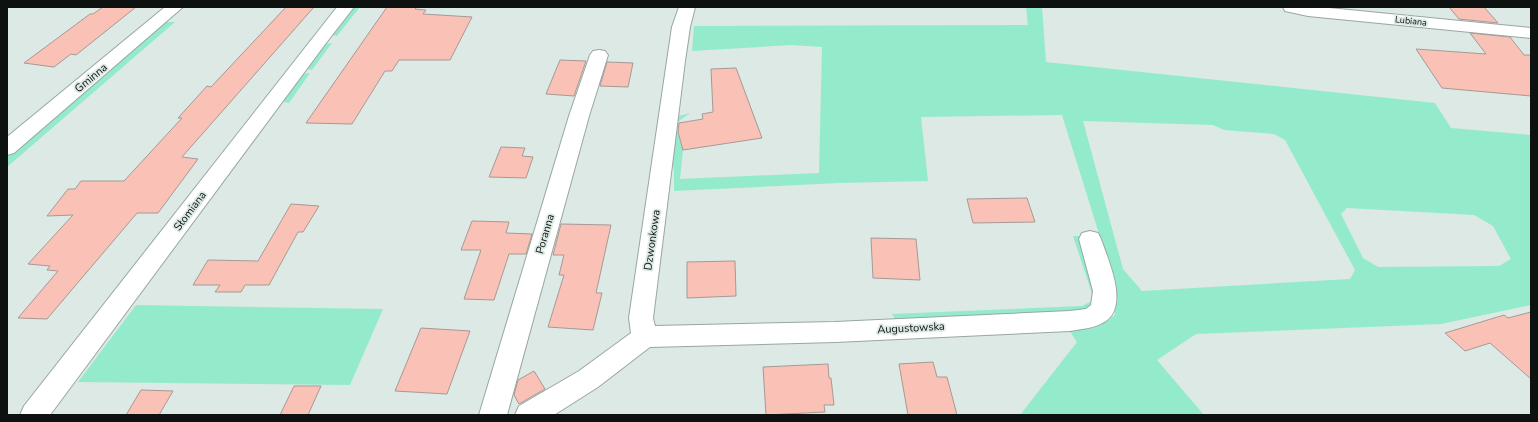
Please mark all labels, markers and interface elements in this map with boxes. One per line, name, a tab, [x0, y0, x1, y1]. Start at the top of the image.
street label: Lubiana	[1395, 13, 1428, 29]
street label: Gminna	[72, 60, 111, 96]
street label: Słomiana	[170, 188, 210, 234]
street label: Dzwonkowa	[640, 209, 664, 271]
street label: Poranna	[532, 212, 558, 256]
street label: Augustowska	[877, 319, 945, 337]

